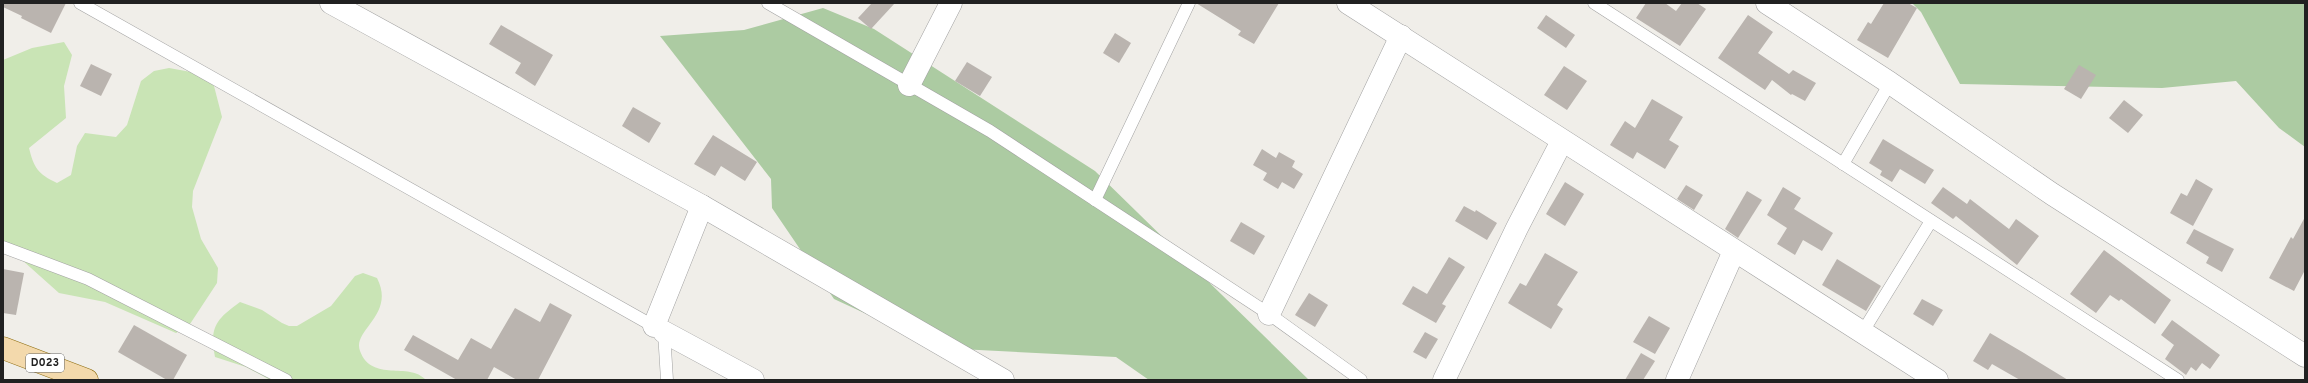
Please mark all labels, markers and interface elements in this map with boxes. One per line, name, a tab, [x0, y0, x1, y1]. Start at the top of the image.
road number: D023	[26, 354, 64, 372]

